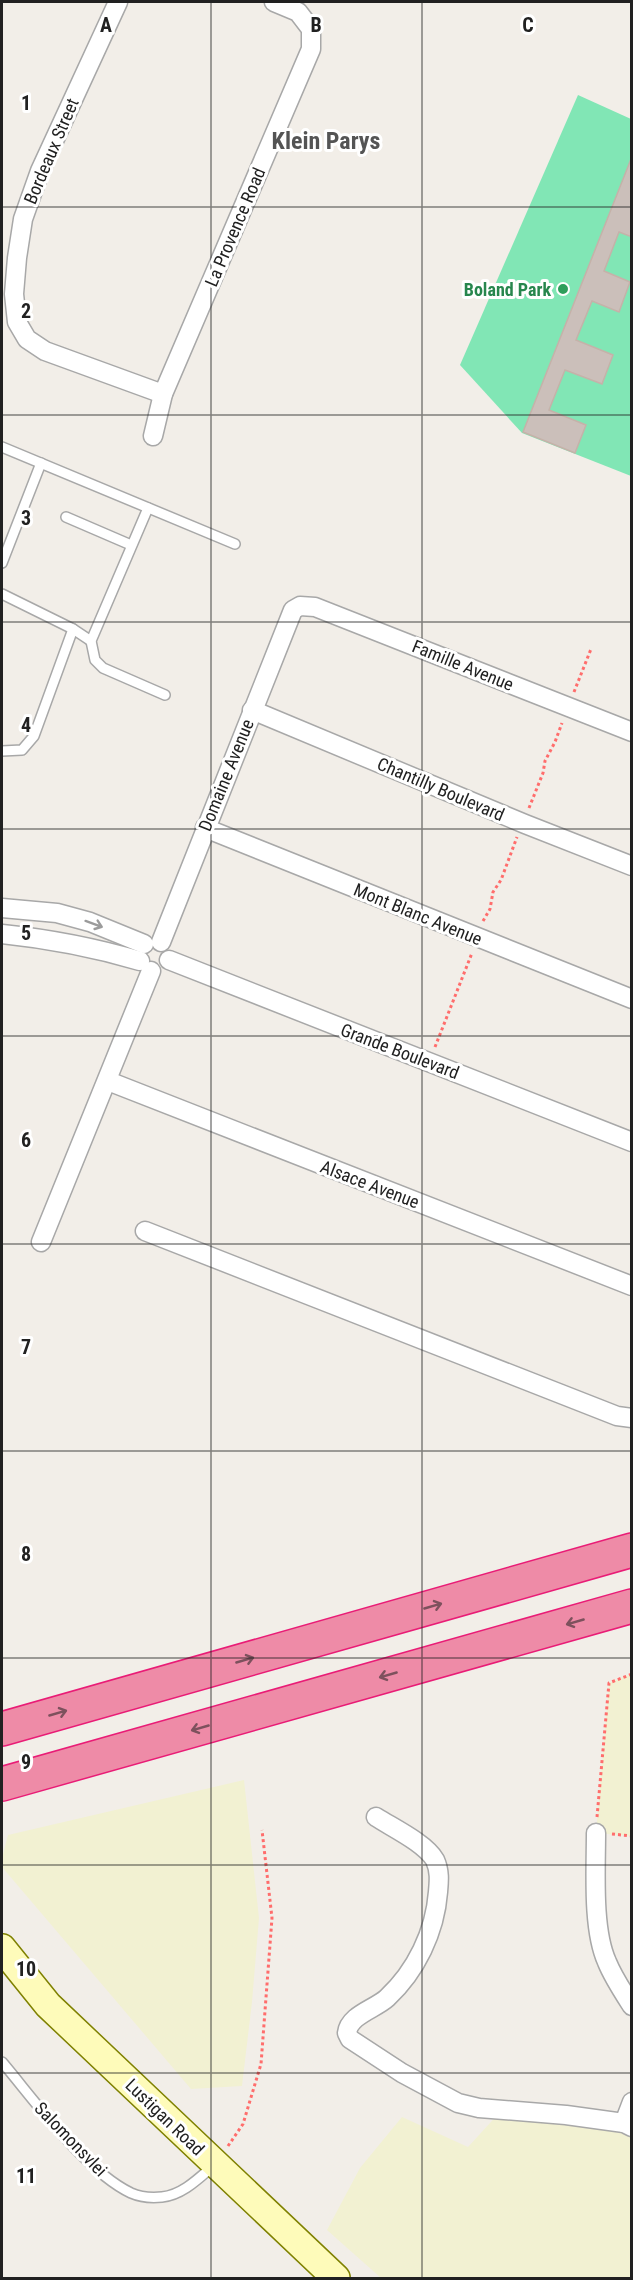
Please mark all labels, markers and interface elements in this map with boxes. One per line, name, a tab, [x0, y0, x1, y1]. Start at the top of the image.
text: A	[100, 13, 112, 37]
text: B	[310, 13, 322, 37]
text: C	[522, 13, 534, 37]
text: 1	[21, 91, 31, 115]
street label: Bordeaux Street	[19, 95, 83, 207]
district label: Klein Parys	[272, 127, 380, 155]
street label: La Provence Road	[200, 164, 270, 290]
place label: Boland Park	[464, 279, 551, 300]
marker: Boland Park	[556, 282, 570, 296]
text: 2	[21, 299, 31, 323]
text: 3	[21, 506, 31, 530]
street label: Famille Avenue	[409, 635, 517, 695]
text: 4	[21, 713, 31, 737]
street label: Domaine Avenue	[194, 716, 258, 834]
street label: Chantilly Boulevard	[374, 753, 508, 825]
street label: Mont Blanc Avenue	[351, 879, 485, 949]
one-way arrow	[84, 919, 102, 930]
text: 5	[21, 921, 31, 945]
street label: Grande Boulevard	[338, 1019, 462, 1083]
text: 6	[21, 1128, 31, 1152]
street label: Alsace Avenue	[318, 1156, 422, 1212]
text: 7	[21, 1335, 31, 1359]
text: 8	[21, 1542, 31, 1566]
one-way arrow	[423, 1600, 442, 1612]
one-way arrow	[566, 1617, 585, 1628]
one-way arrow	[235, 1653, 254, 1665]
one-way arrow	[378, 1670, 397, 1681]
one-way arrow	[48, 1707, 67, 1718]
one-way arrow	[191, 1723, 210, 1734]
text: 9	[21, 1750, 31, 1774]
text: 10	[16, 1957, 36, 1981]
street label: Lustigan Road	[121, 2074, 209, 2160]
street label: Salomonsvlei	[30, 2098, 112, 2180]
text: 11	[16, 2164, 36, 2188]

